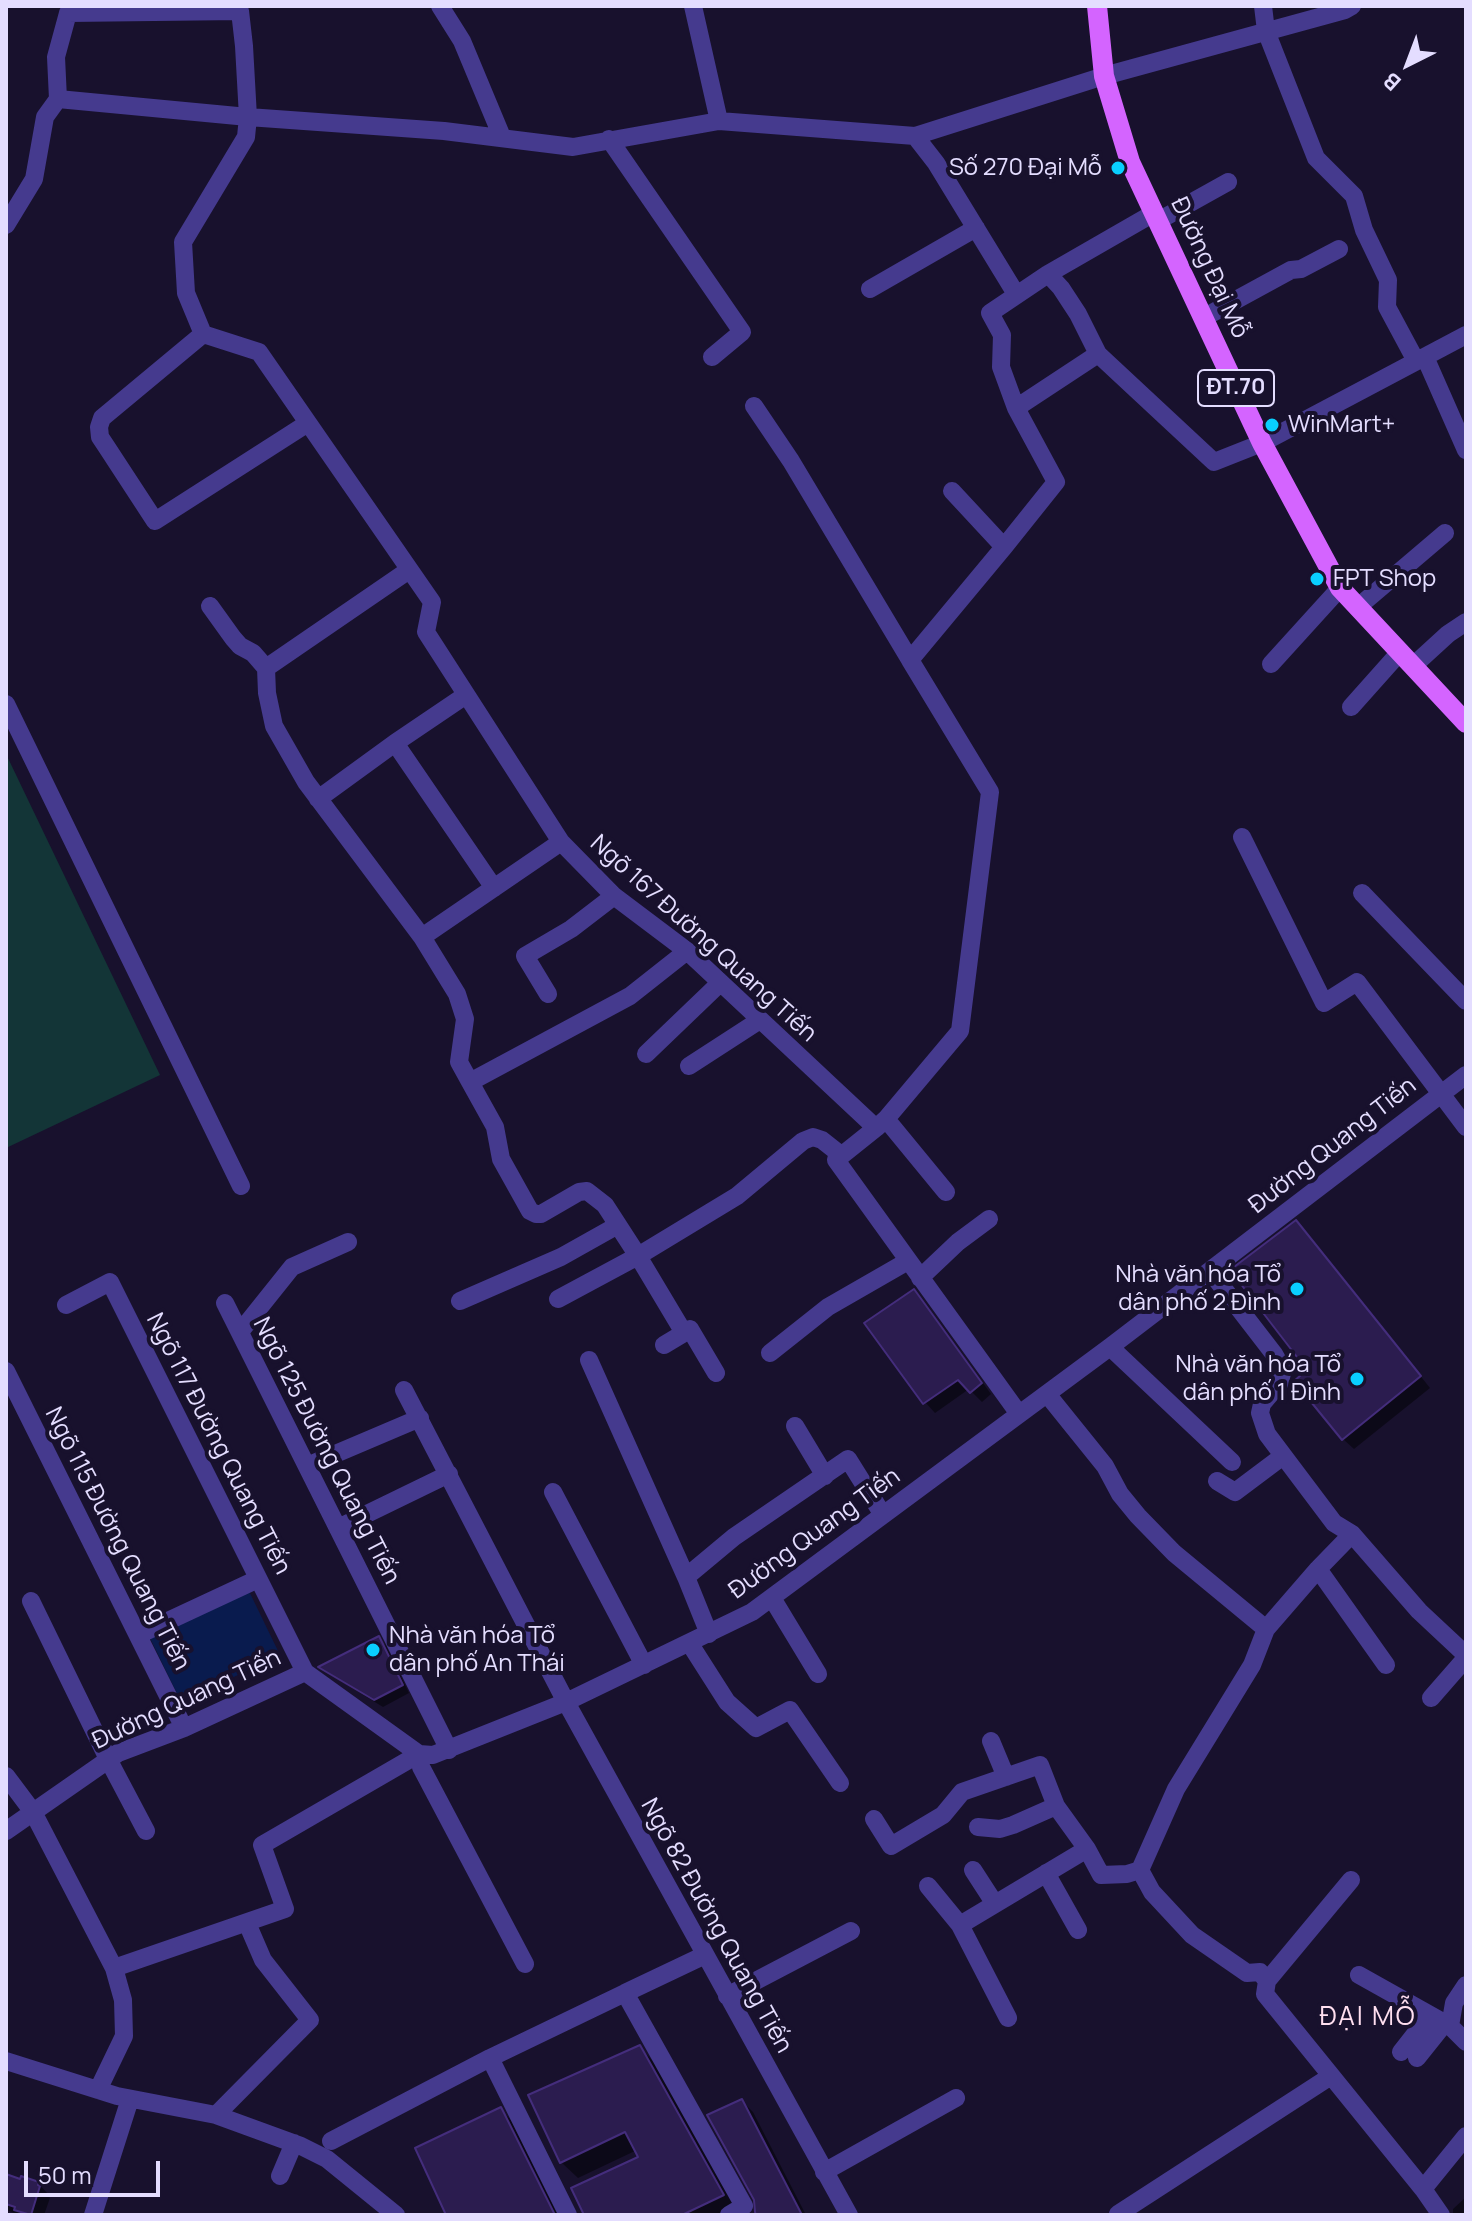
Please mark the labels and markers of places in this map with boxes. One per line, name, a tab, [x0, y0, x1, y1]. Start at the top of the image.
place label: Số 270 Đại Mỗ	[949, 154, 1102, 182]
marker: Số 270 Đại Mỗ	[1109, 159, 1127, 177]
place label: WinMart+	[1288, 411, 1395, 439]
marker: WinMart+	[1263, 416, 1281, 434]
place label: FPT Shop	[1333, 565, 1436, 593]
marker: FPT Shop	[1308, 570, 1326, 588]
place label: Nhà văn hóa Tổ dân phố 2 Đình	[1115, 1261, 1281, 1317]
marker: Nhà văn hóa Tổ dân phố 2 Đình	[1288, 1280, 1306, 1298]
place label: Nhà văn hóa Tổ dân phố 1 Đình	[1175, 1351, 1341, 1407]
marker: Nhà văn hóa Tổ dân phố 1 Đình	[1348, 1370, 1366, 1388]
place label: Nhà văn hóa Tổ dân phố An Thái	[389, 1622, 565, 1678]
marker: Nhà văn hóa Tổ dân phố An Thái	[364, 1641, 382, 1659]

